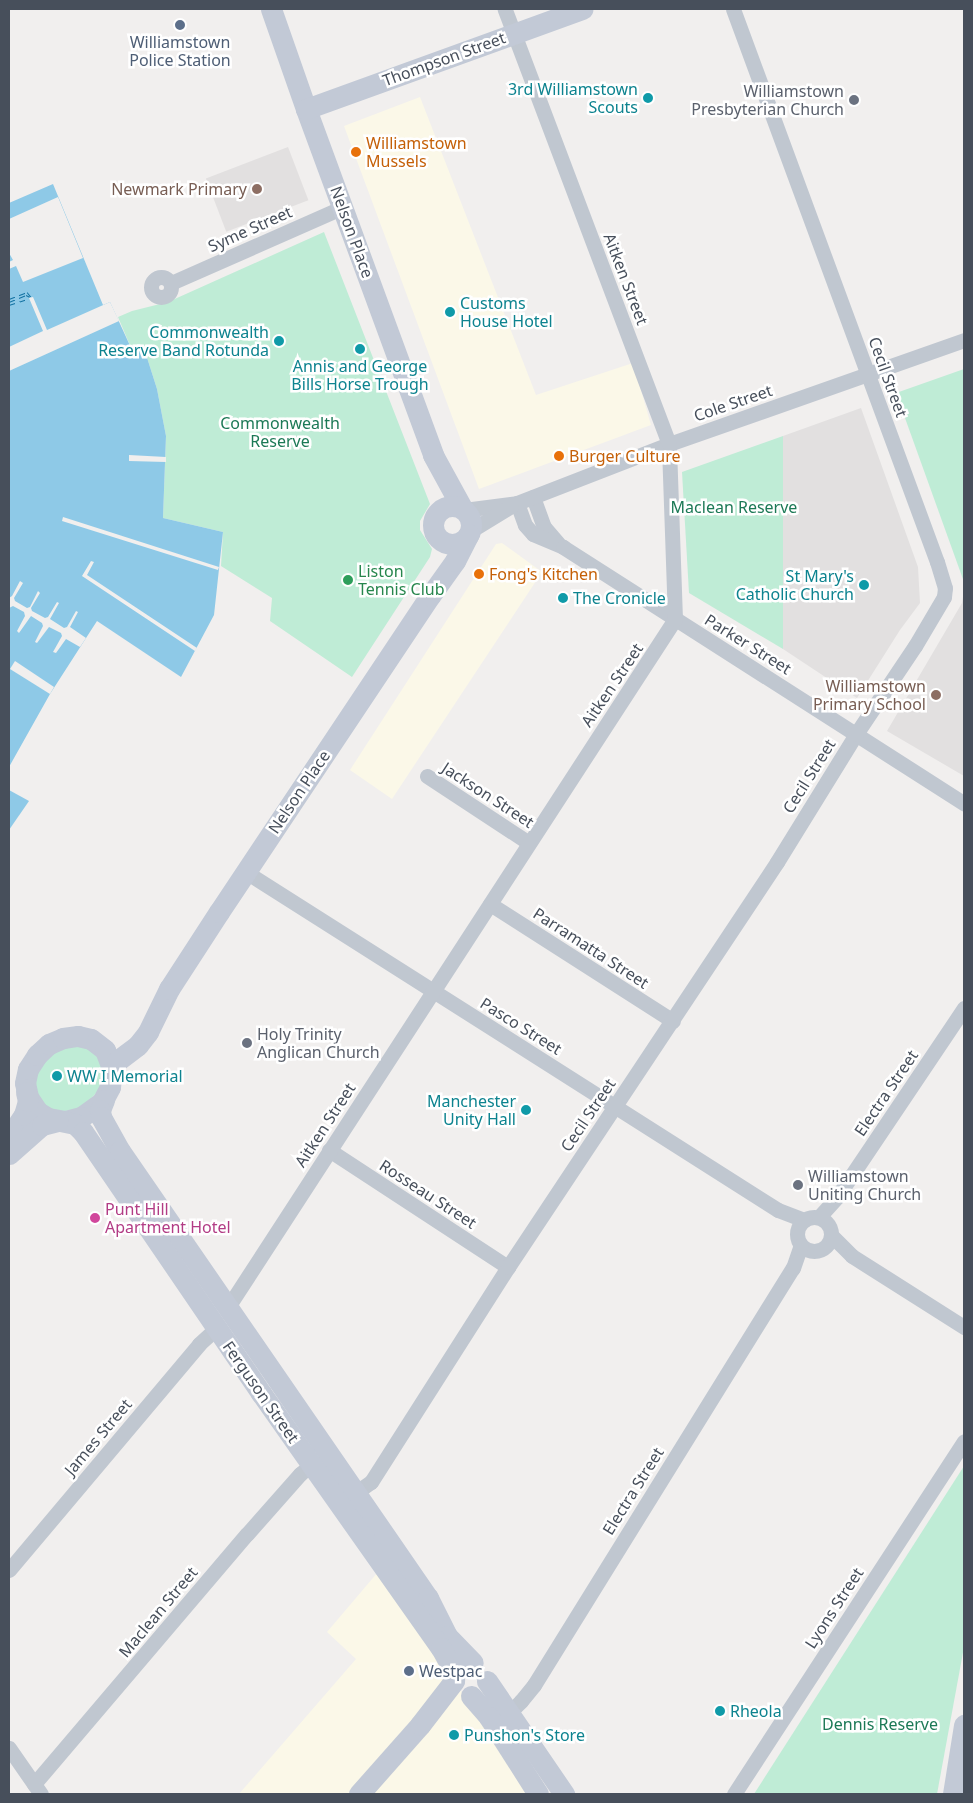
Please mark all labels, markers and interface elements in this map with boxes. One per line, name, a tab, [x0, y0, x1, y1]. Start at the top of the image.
marker: Williamstown Police Station	[174, 19, 186, 31]
street label: Thompson Street	[380, 28, 508, 90]
place label: Williamstown Police Station	[129, 32, 231, 70]
place label: 3rd Williamstown Scouts	[508, 79, 638, 117]
place label: Williamstown Presbyterian Church	[691, 81, 844, 119]
marker: 3rd Williamstown Scouts	[642, 92, 654, 104]
marker: Williamstown Presbyterian Church	[848, 94, 860, 106]
place label: Williamstown Mussels	[366, 133, 467, 171]
marker: Williamstown Mussels	[350, 146, 362, 158]
place label: Newmark Primary	[111, 179, 247, 199]
marker: Newmark Primary	[251, 183, 263, 195]
street label: Nelson Place	[327, 184, 377, 280]
street label: Syme Street	[205, 202, 295, 256]
street label: Aitken Street	[600, 231, 652, 327]
place label: Customs House Hotel	[460, 293, 553, 331]
marker: Customs House Hotel	[444, 306, 456, 318]
place label: Commonwealth Reserve Band Rotunda	[98, 322, 269, 360]
street label: Cecil Street	[865, 334, 911, 420]
marker: Commonwealth Reserve Band Rotunda	[273, 335, 285, 347]
marker: Annis and George Bills Horse Trough	[354, 343, 366, 355]
place label: Annis and George Bills Horse Trough	[291, 356, 429, 394]
street label: Cole Street	[691, 381, 775, 425]
park label: Commonwealth Reserve	[220, 413, 340, 451]
place label: Burger Culture	[569, 446, 680, 466]
marker: Burger Culture	[553, 450, 565, 462]
park label: Maclean Reserve	[671, 497, 797, 517]
place label: Liston Tennis Club	[358, 561, 444, 599]
place label: Fong's Kitchen	[489, 564, 598, 584]
place label: St Mary's Catholic Church	[736, 566, 854, 604]
marker: Fong's Kitchen	[473, 568, 485, 580]
marker: Liston Tennis Club	[342, 574, 354, 586]
marker: St Mary's Catholic Church	[858, 579, 870, 591]
place label: The Cronicle	[573, 588, 666, 608]
marker: The Cronicle	[557, 592, 569, 604]
street label: Parker Street	[701, 610, 795, 678]
street label: Aitken Street	[577, 640, 647, 730]
place label: Williamstown Primary School	[813, 676, 926, 714]
marker: Williamstown Primary School	[930, 689, 942, 701]
street label: Cecil Street	[779, 735, 839, 817]
street label: Nelson Place	[264, 747, 334, 837]
street label: Jackson Street	[438, 758, 538, 832]
street label: Parramatta Street	[530, 904, 652, 992]
street label: Pasco Street	[477, 993, 565, 1059]
place label: Holy Trinity Anglican Church	[257, 1024, 380, 1062]
marker: Holy Trinity Anglican Church	[241, 1037, 253, 1049]
street label: Electra Street	[850, 1046, 922, 1140]
place label: WW I Memorial	[67, 1066, 183, 1086]
marker: WW I Memorial	[51, 1070, 63, 1082]
street label: Cecil Street	[557, 1075, 619, 1155]
street label: Aitken Street	[291, 1079, 359, 1171]
place label: Manchester Unity Hall	[427, 1091, 516, 1129]
marker: Manchester Unity Hall	[520, 1104, 532, 1116]
street label: Rosseau Street	[376, 1156, 480, 1232]
place label: Williamstown Uniting Church	[808, 1166, 921, 1204]
marker: Williamstown Uniting Church	[792, 1179, 804, 1191]
place label: Punt Hill Apartment Hotel	[105, 1199, 231, 1237]
marker: Punt Hill Apartment Hotel	[89, 1212, 101, 1224]
street label: Ferguson Street	[219, 1338, 303, 1446]
street label: James Street	[60, 1395, 136, 1479]
street label: Electra Street	[598, 1444, 668, 1538]
street label: Maclean Street	[115, 1563, 201, 1661]
street label: Lyons Street	[801, 1564, 867, 1652]
place label: Westpac	[419, 1661, 483, 1681]
marker: Westpac	[403, 1665, 415, 1677]
place label: Rheola	[730, 1701, 782, 1721]
marker: Rheola	[714, 1705, 726, 1717]
park label: Dennis Reserve	[822, 1714, 938, 1734]
place label: Punshon's Store	[464, 1725, 585, 1745]
marker: Punshon's Store	[448, 1729, 460, 1741]

